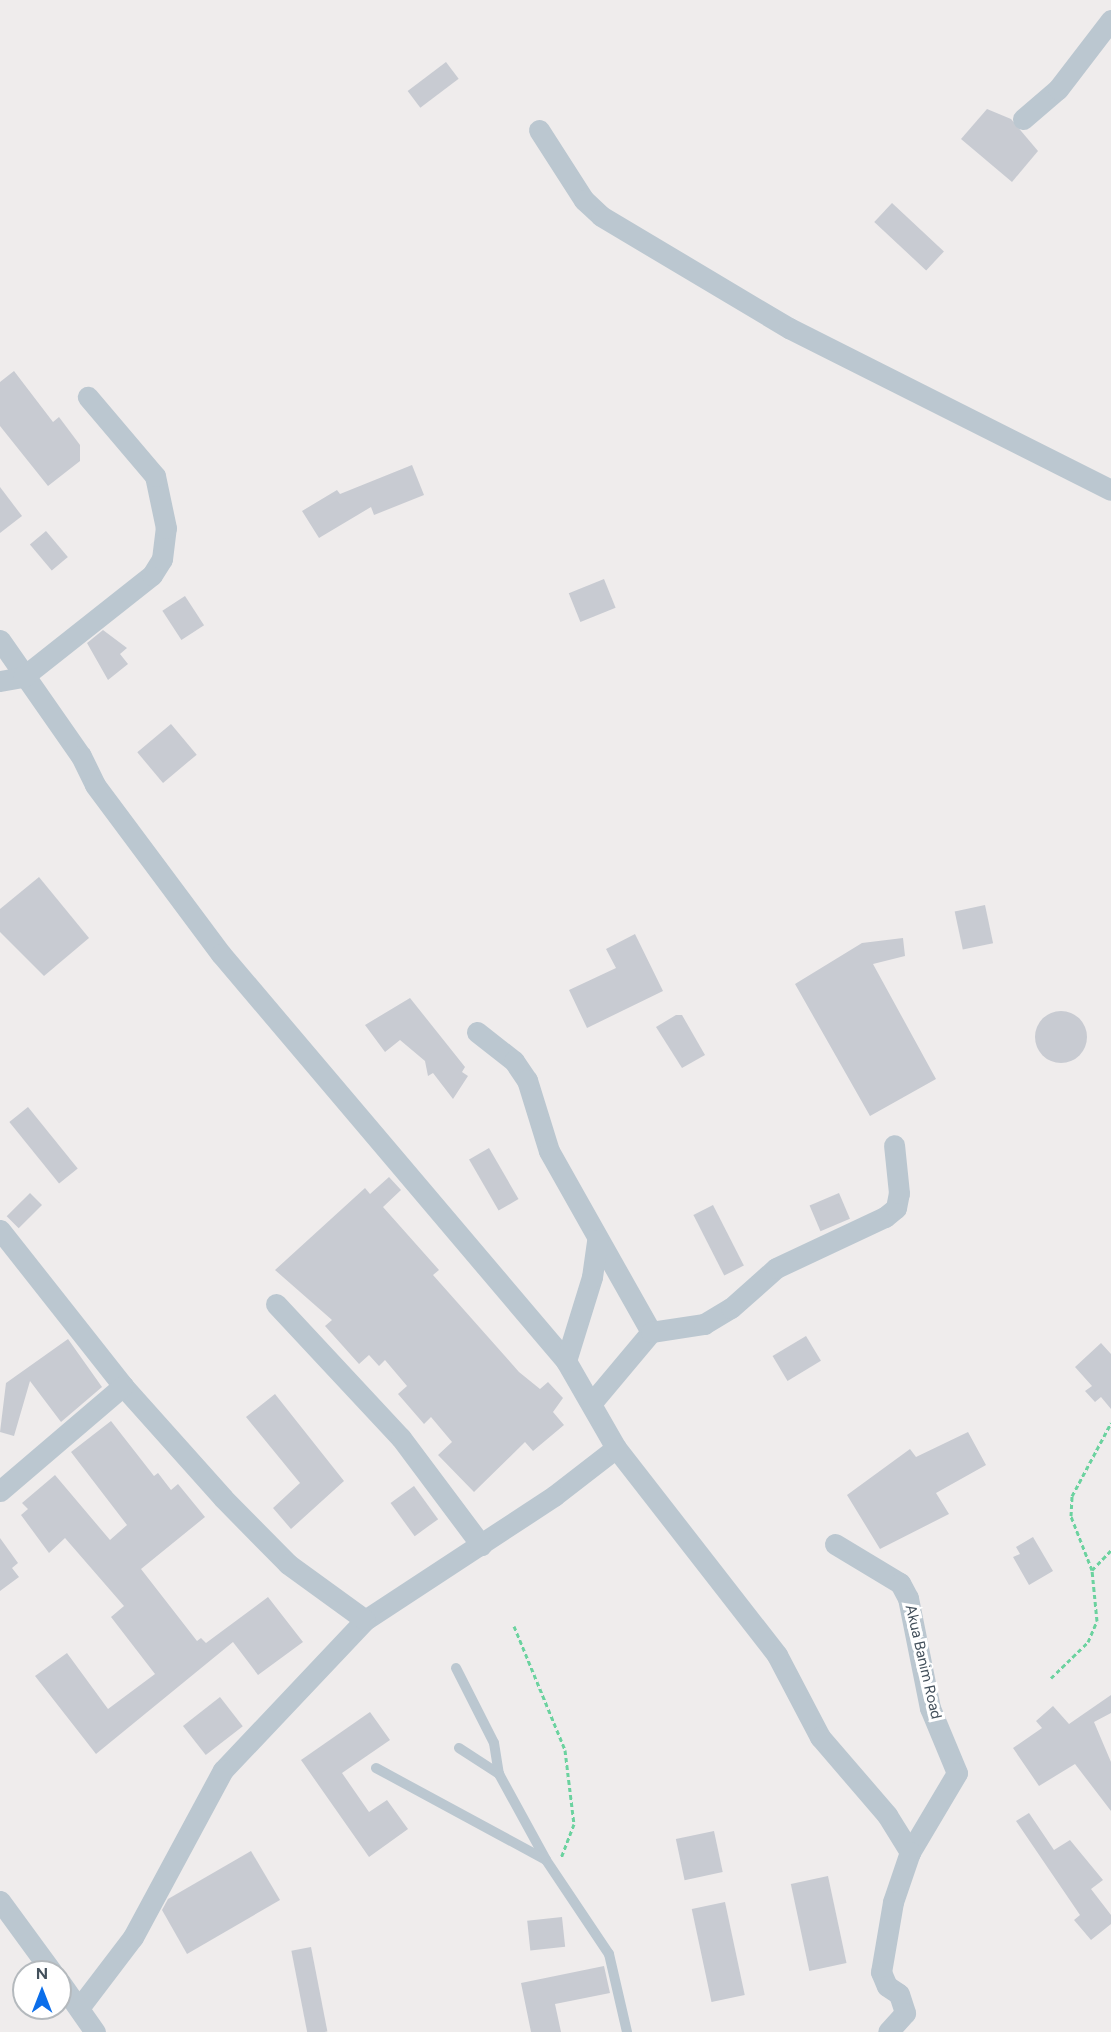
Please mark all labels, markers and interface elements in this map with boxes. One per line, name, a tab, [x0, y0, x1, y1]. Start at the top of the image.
street label: Akua Banim Road	[901, 1603, 945, 1721]
north arrow	[12, 1960, 72, 2020]
text: N	[36, 1964, 48, 1983]

